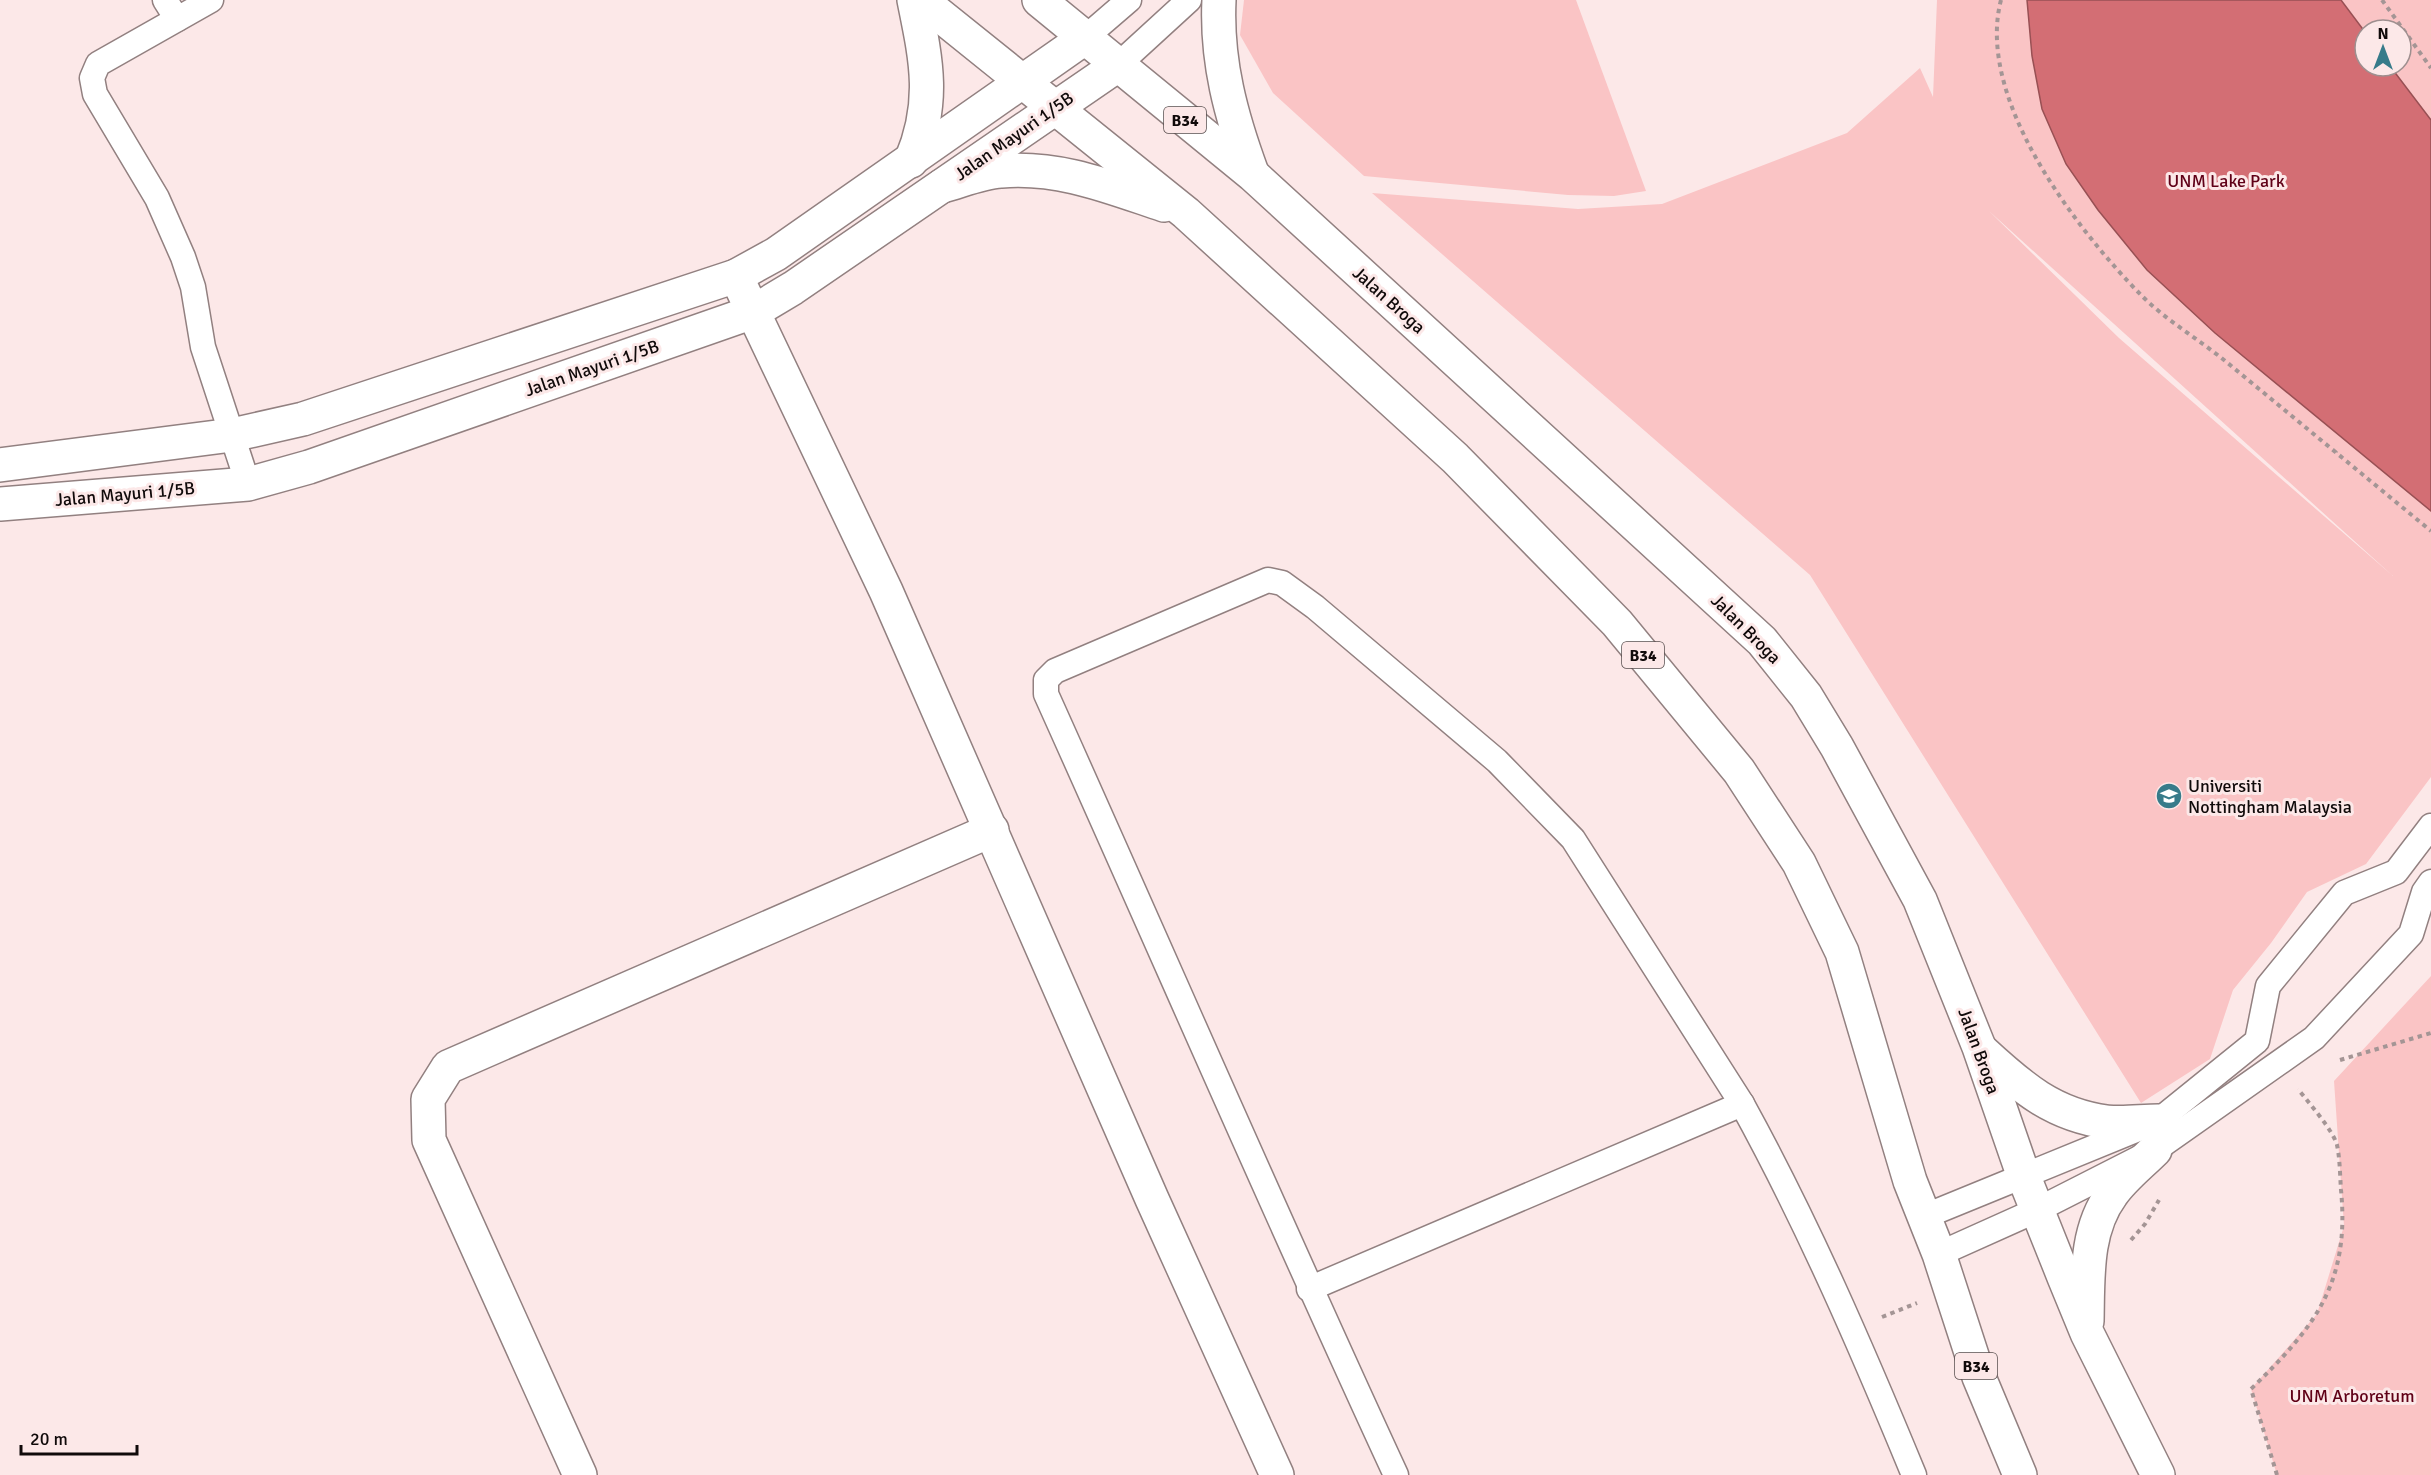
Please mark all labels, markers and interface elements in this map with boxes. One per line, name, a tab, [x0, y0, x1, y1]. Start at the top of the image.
north arrow	[2353, 18, 2413, 78]
text: N	[2377, 24, 2389, 44]
street label: Jalan Mayuri 1/5B	[950, 87, 1078, 185]
road number: B34	[1164, 107, 1206, 133]
park label: UNM Lake Park	[2167, 170, 2285, 192]
street label: Jalan Broga	[1348, 262, 1430, 338]
street label: Jalan Mayuri 1/5B	[522, 335, 662, 401]
street label: Jalan Mayuri 1/5B	[54, 477, 196, 511]
street label: Jalan Broga	[1706, 589, 1786, 669]
road number: B34	[1622, 642, 1664, 668]
place label: Universiti Nottingham Malaysia	[2188, 775, 2352, 818]
school or university icon: Universiti Nottingham Malaysia	[2154, 781, 2184, 811]
street label: Jalan Broga	[1953, 1005, 2005, 1097]
road number: B34	[1955, 1353, 1997, 1379]
park label: UNM Arboretum	[2289, 1385, 2415, 1407]
scale bar	[21, 1418, 136, 1456]
text: 20 m	[30, 1428, 68, 1450]

